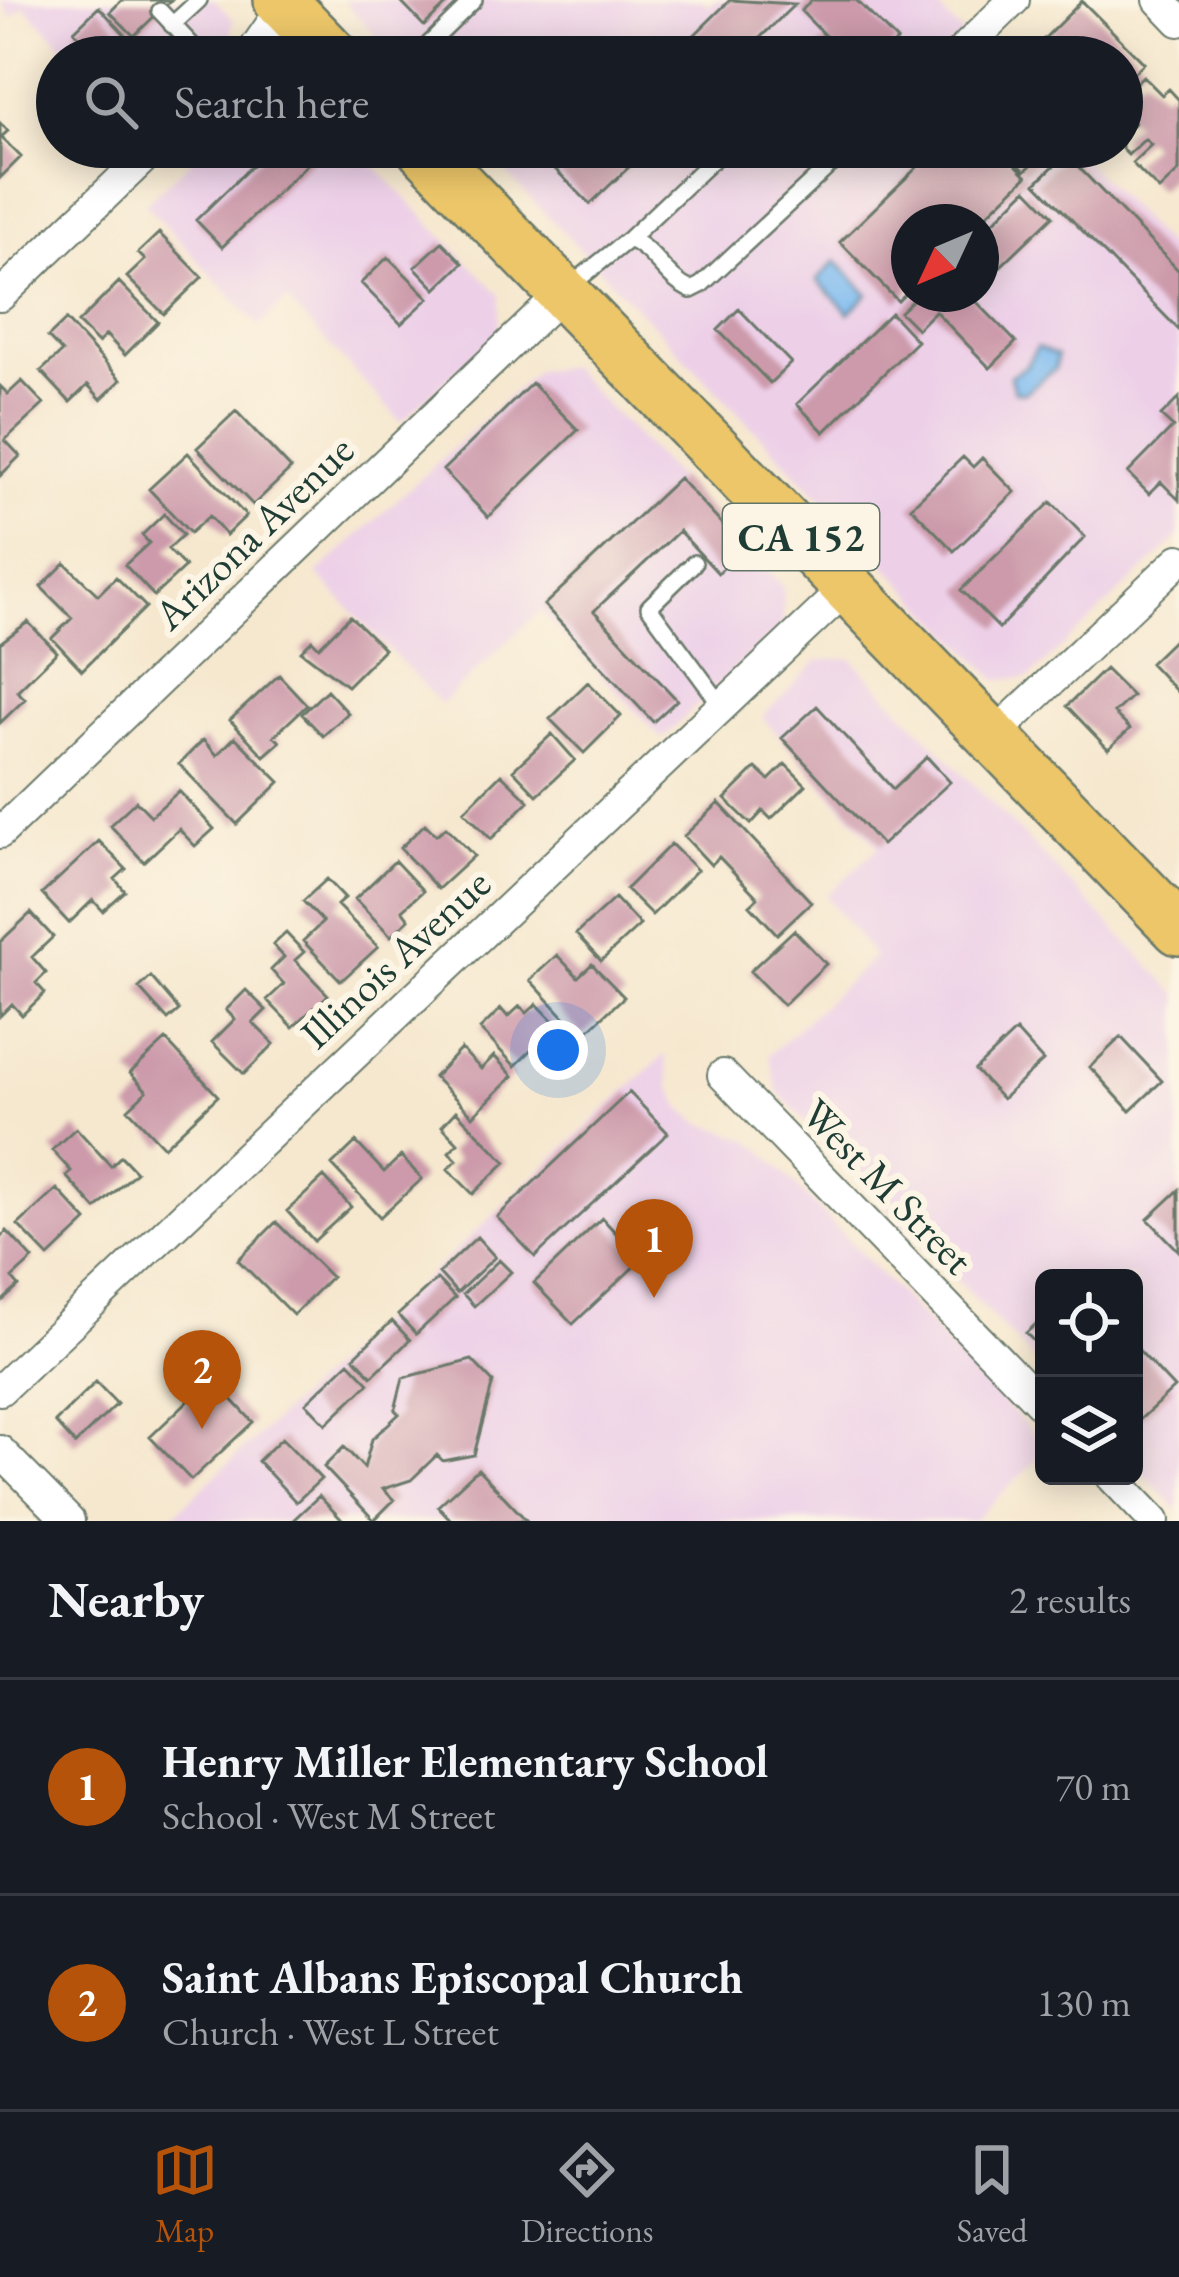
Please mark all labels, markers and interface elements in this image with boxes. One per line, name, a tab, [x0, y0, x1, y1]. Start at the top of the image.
search box	[36, 36, 1143, 168]
icon: search	[78, 69, 144, 135]
text: Search here	[174, 73, 369, 131]
north arrow	[891, 204, 999, 312]
street label: Arizona Avenue	[141, 423, 365, 642]
road number: CA 152	[723, 504, 879, 570]
street label: Illinois Avenue	[289, 856, 502, 1060]
your location	[528, 1020, 588, 1080]
street label: West M Street	[790, 1087, 985, 1286]
pin: 1	[615, 1199, 693, 1298]
map controls	[1035, 1269, 1143, 1485]
button: locate	[1035, 1269, 1143, 1377]
pin: 2	[163, 1330, 241, 1429]
button: layers	[1035, 1377, 1143, 1485]
text: Nearby	[48, 1566, 204, 1632]
text: 2 results	[1009, 1574, 1131, 1625]
text: Henry Miller Elementary School	[162, 1732, 768, 1790]
text: 1	[77, 1761, 97, 1812]
text: 70 m	[1055, 1761, 1131, 1812]
text: School · West M Street	[162, 1790, 495, 1841]
text: Saint Albans Episcopal Church	[162, 1948, 743, 2006]
text: 2	[77, 1977, 97, 2028]
text: 130 m	[1037, 1977, 1131, 2028]
text: Church · West L Street	[162, 2006, 499, 2057]
tab: Map	[152, 2137, 218, 2252]
tab: Directions	[521, 2137, 654, 2252]
tab: Saved	[957, 2137, 1027, 2252]

